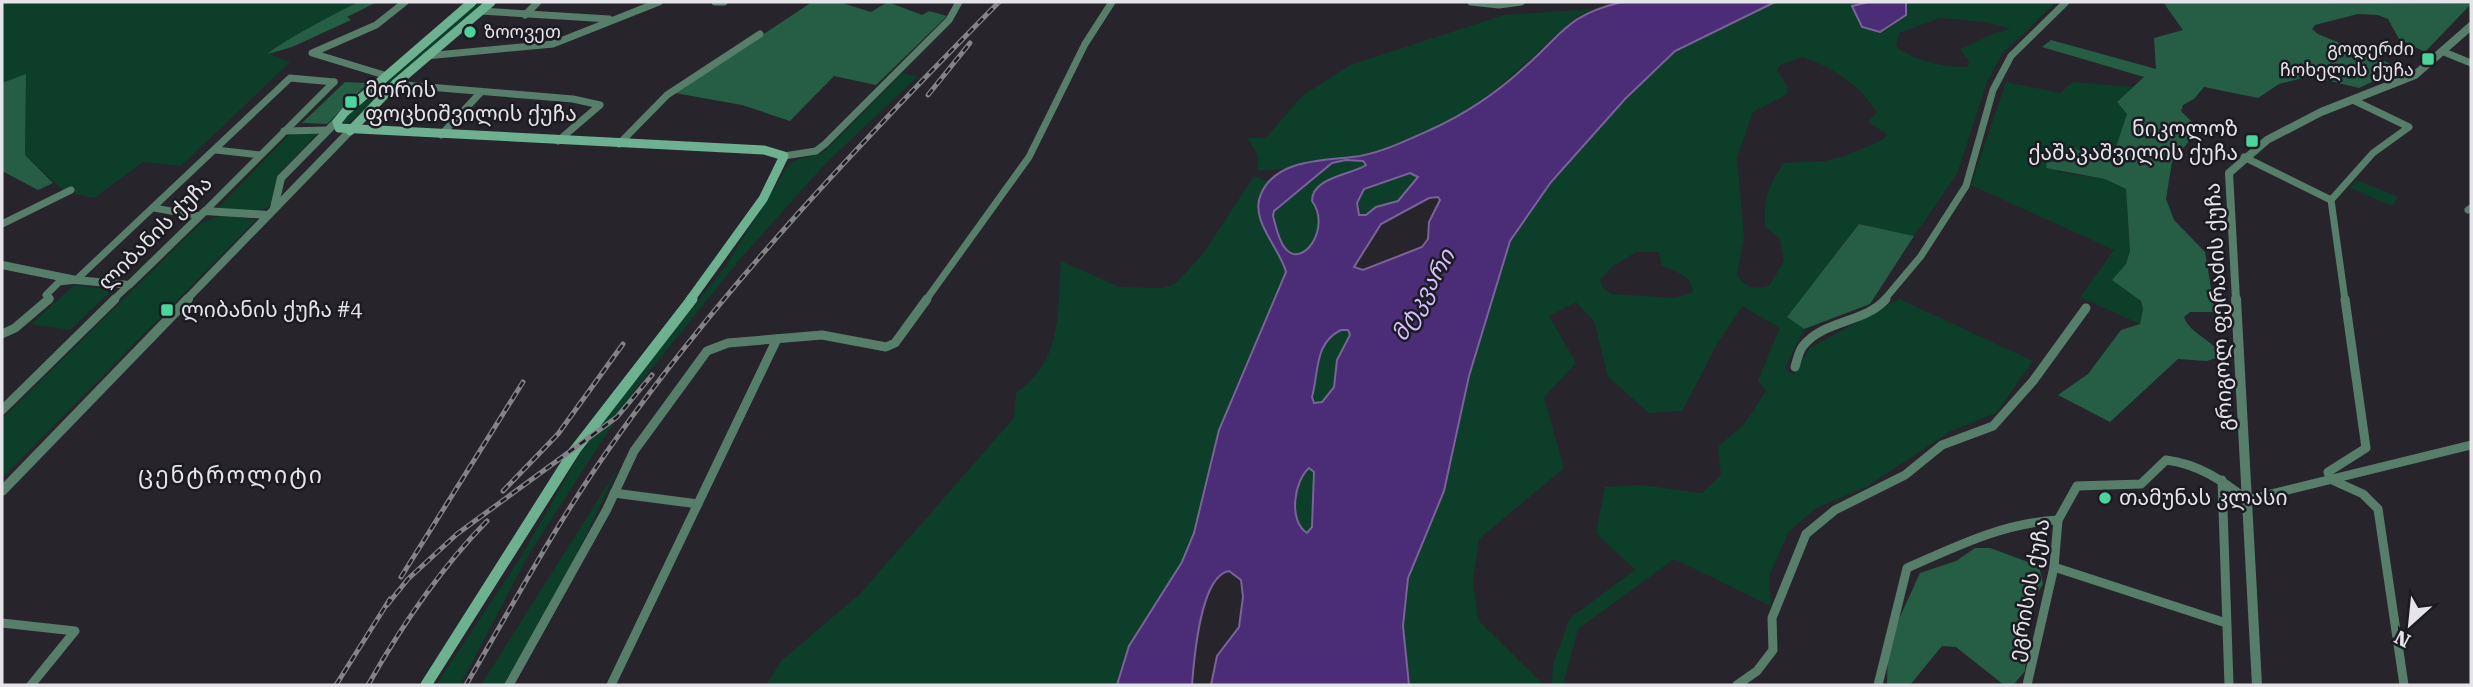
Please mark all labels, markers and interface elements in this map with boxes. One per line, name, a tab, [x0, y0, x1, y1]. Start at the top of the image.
place label: ზოოვეთ	[484, 21, 561, 43]
marker: ზოოვეთ	[462, 24, 478, 40]
place label: გოდერძი ჩოხელის ქუჩა	[2280, 38, 2414, 81]
marker: გოდერძი ჩოხელის ქუჩა	[2420, 51, 2436, 67]
place label: მორის ფოცხიშვილის ქუჩა	[365, 78, 577, 127]
marker: მორის ფოცხიშვილის ქუჩა	[343, 94, 359, 110]
place label: ნიკოლოზ ქაშაკაშვილის ქუჩა	[2028, 117, 2238, 166]
marker: ნიკოლოზ ქაშაკაშვილის ქუჩა	[2244, 133, 2260, 149]
street label: ლიბანის ქუჩა	[93, 171, 218, 296]
street label: გრიგოლ ფერაძის ქუჩა	[2201, 182, 2238, 432]
water label: მტკვარი	[1386, 244, 1461, 346]
place label: ლიბანის ქუჩა #4	[181, 298, 363, 323]
marker: ლიბანის ქუჩა #4	[159, 302, 175, 318]
district label: ცენტროლიტი	[138, 462, 324, 489]
place label: თამუნას კლასი	[2119, 486, 2288, 511]
marker: თამუნას კლასი	[2097, 490, 2113, 506]
street label: ეგრისის ქუჩა	[2003, 516, 2055, 664]
north arrow	[2375, 589, 2445, 659]
text: N	[2390, 625, 2414, 652]

